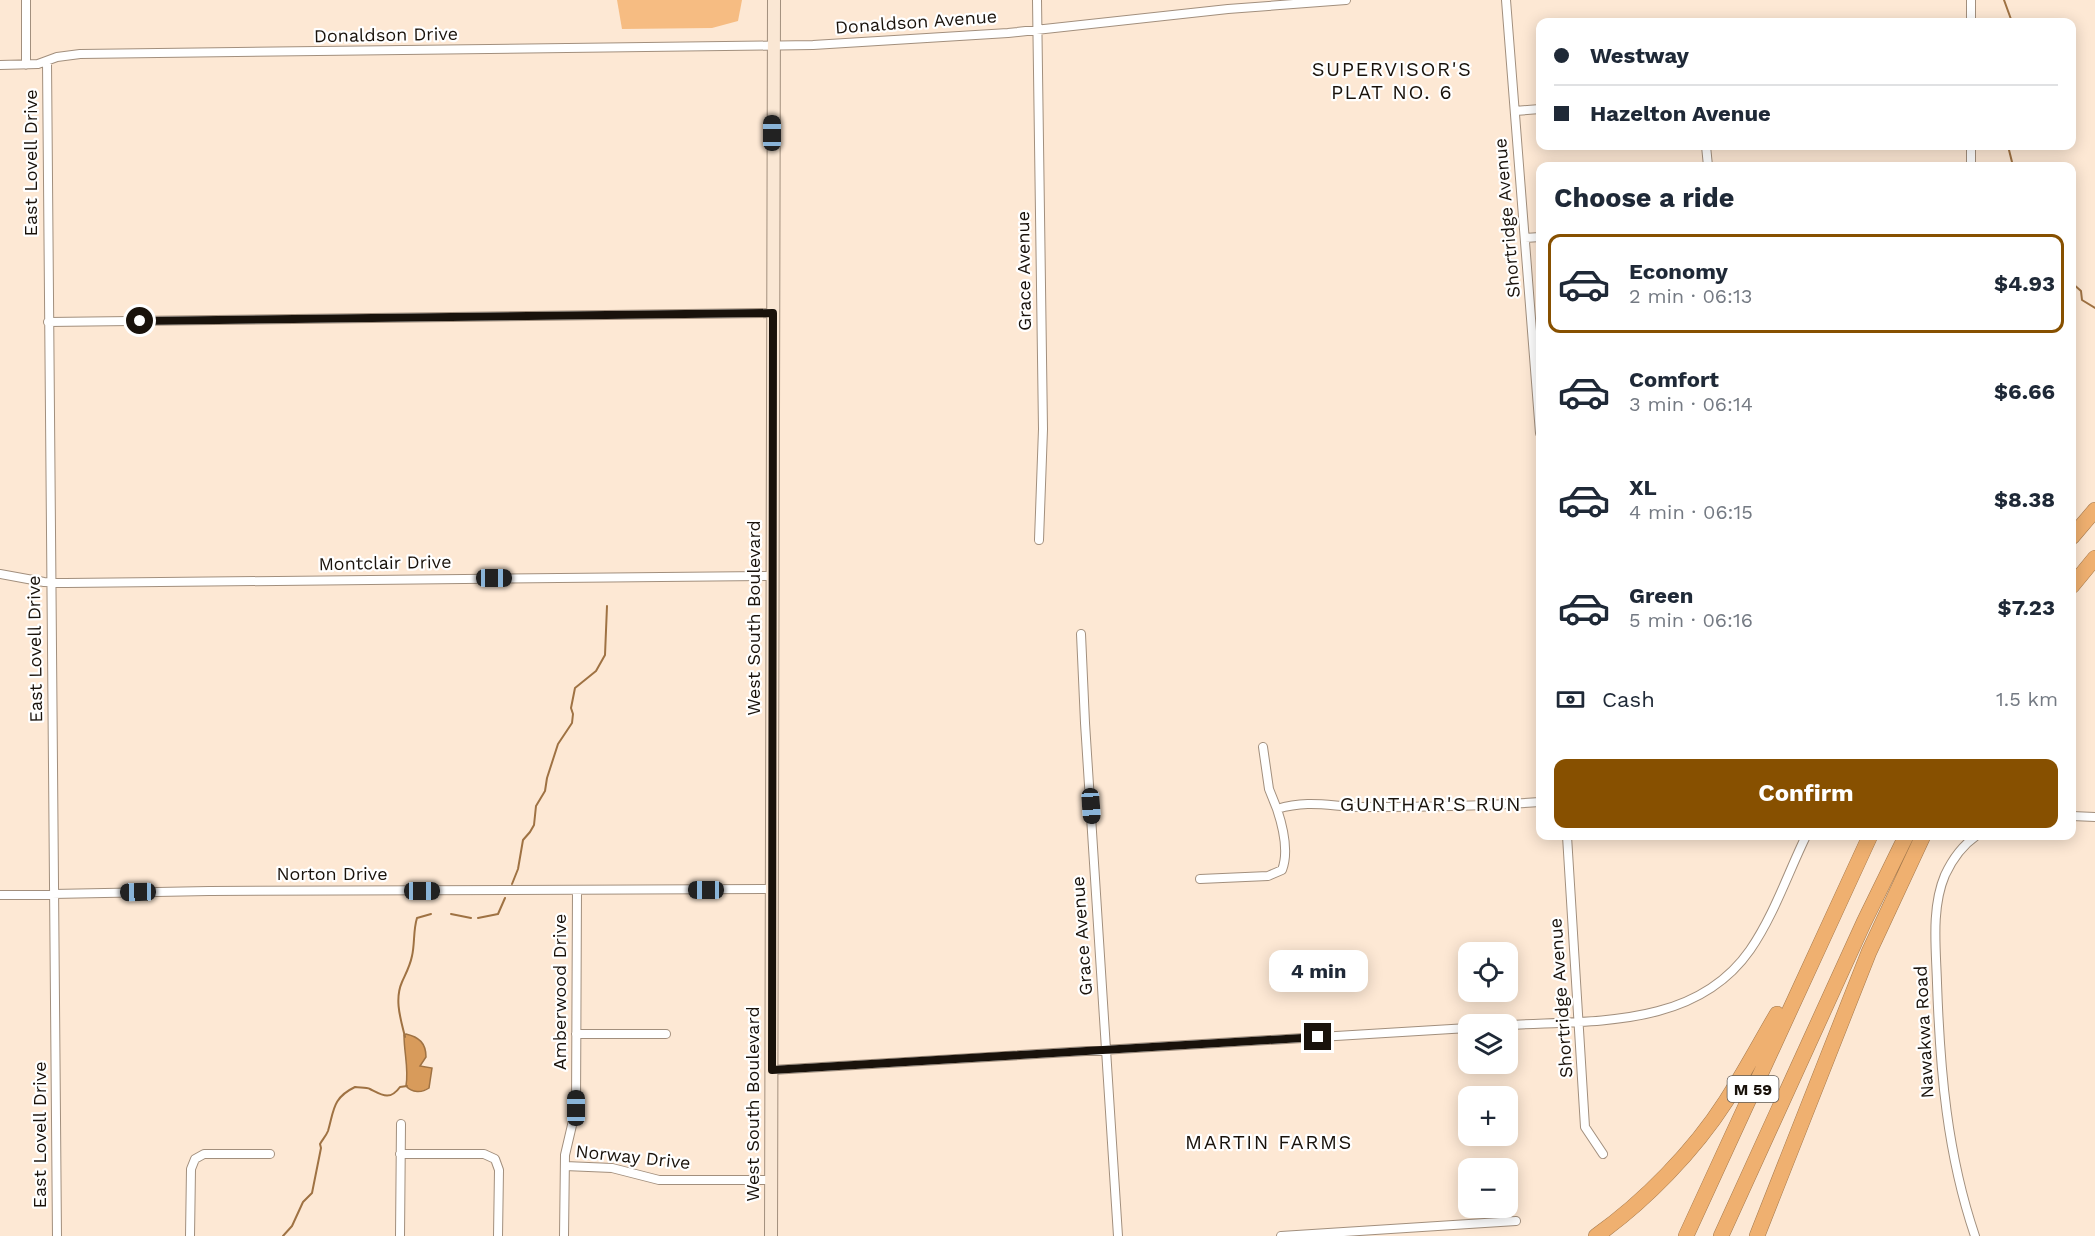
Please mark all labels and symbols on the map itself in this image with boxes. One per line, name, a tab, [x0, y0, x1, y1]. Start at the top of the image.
street label: Donaldson Avenue	[834, 5, 998, 38]
street label: Donaldson Drive	[314, 23, 458, 46]
district label: SUPERVISOR'S PLAT NO. 6	[1312, 57, 1472, 104]
street label: East Lovell Drive	[20, 89, 41, 237]
car	[763, 115, 781, 151]
street label: Shortridge Avenue	[1489, 137, 1524, 299]
street label: Grace Avenue	[1012, 211, 1035, 331]
route start	[126, 307, 153, 334]
street label: West South Boulevard	[743, 520, 764, 716]
street label: Montclair Drive	[318, 551, 452, 574]
car	[476, 569, 512, 587]
street label: East Lovell Drive	[23, 575, 46, 723]
car	[1081, 787, 1101, 825]
district label: GUNTHAR'S RUN	[1340, 792, 1522, 816]
street label: Norton Drive	[276, 863, 388, 884]
street label: Grace Avenue	[1067, 876, 1096, 997]
car	[688, 881, 724, 899]
car	[404, 882, 440, 900]
car	[120, 883, 156, 901]
street label: Amberwood Drive	[549, 914, 570, 1070]
street label: Shortridge Avenue	[1544, 917, 1577, 1079]
callout: 4 min	[1268, 950, 1368, 992]
street label: Nawakwa Road	[1910, 965, 1937, 1099]
street label: West South Boulevard	[742, 1006, 763, 1202]
route end	[1304, 1023, 1331, 1050]
street label: East Lovell Drive	[29, 1061, 50, 1209]
road number: M 59	[1728, 1076, 1778, 1102]
car	[567, 1090, 585, 1126]
district label: MARTIN FARMS	[1185, 1130, 1353, 1154]
street label: Norway Drive	[575, 1140, 692, 1173]

